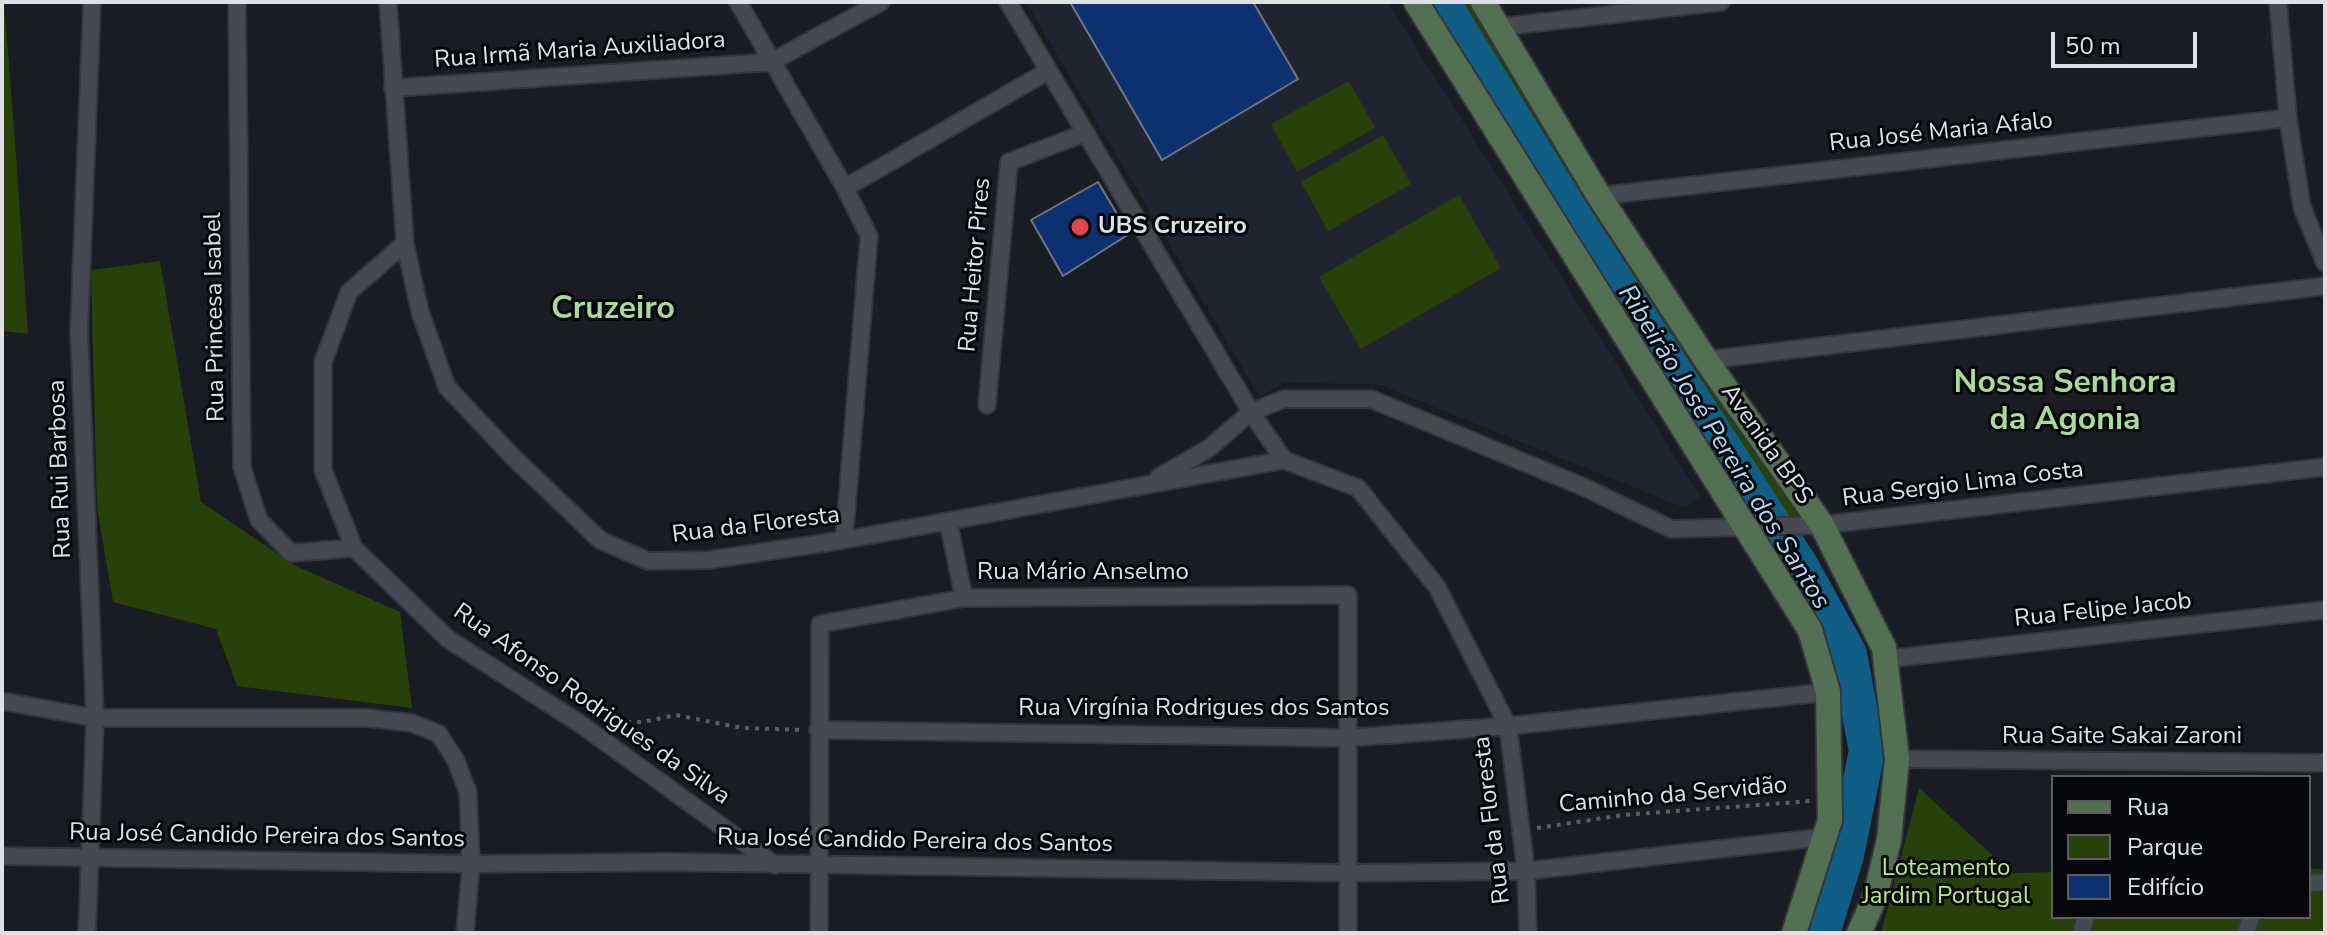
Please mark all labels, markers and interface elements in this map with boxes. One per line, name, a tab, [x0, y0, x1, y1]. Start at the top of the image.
scale bar	[2055, 16, 2201, 66]
street label: Rua Irmã Maria Auxiliadora	[433, 26, 727, 76]
text: 50 m	[2065, 30, 2121, 62]
street label: Rua José Maria Afalo	[1828, 107, 2054, 159]
street label: Rua Heitor Pires	[954, 177, 998, 353]
street label: Rua Princesa Isabel	[200, 212, 232, 422]
place label: UBS Cruzeiro	[1098, 213, 1247, 241]
marker: UBS Cruzeiro	[1069, 216, 1091, 238]
water label: Ribeirão José Pereira dos Santos	[1610, 280, 1836, 616]
district label: Cruzeiro	[551, 291, 675, 329]
district label: Nossa Senhora da Agonia	[1953, 365, 2177, 440]
street label: Rua Rui Barbosa	[43, 379, 79, 559]
street label: Avenida BPS	[1714, 379, 1818, 511]
street label: Rua Sergio Lima Costa	[1841, 456, 2085, 514]
street label: Rua da Floresta	[671, 501, 841, 551]
street label: Rua Mário Anselmo	[977, 559, 1189, 587]
street label: Rua Felipe Jacob	[2013, 587, 2193, 635]
street label: Rua Afonso Rodrigues da Silva	[447, 598, 735, 812]
street label: Rua Virgínia Rodrigues dos Santos	[1018, 695, 1390, 723]
street label: Rua Saite Sakai Zaroni	[2002, 723, 2242, 751]
street label: Rua da Floresta	[1468, 735, 1518, 905]
street label: Caminho da Servidão	[1558, 772, 1788, 820]
legend	[2051, 775, 2311, 919]
text: Rua	[2127, 791, 2169, 823]
street label: Rua José Candido Pereira dos Santos	[69, 819, 465, 855]
street label: Rua José Candido Pereira dos Santos	[717, 824, 1113, 860]
text: Parque	[2127, 831, 2203, 863]
park label: Loteamento Jardim Portugal	[1862, 855, 2030, 911]
text: Edifício	[2127, 871, 2204, 903]

